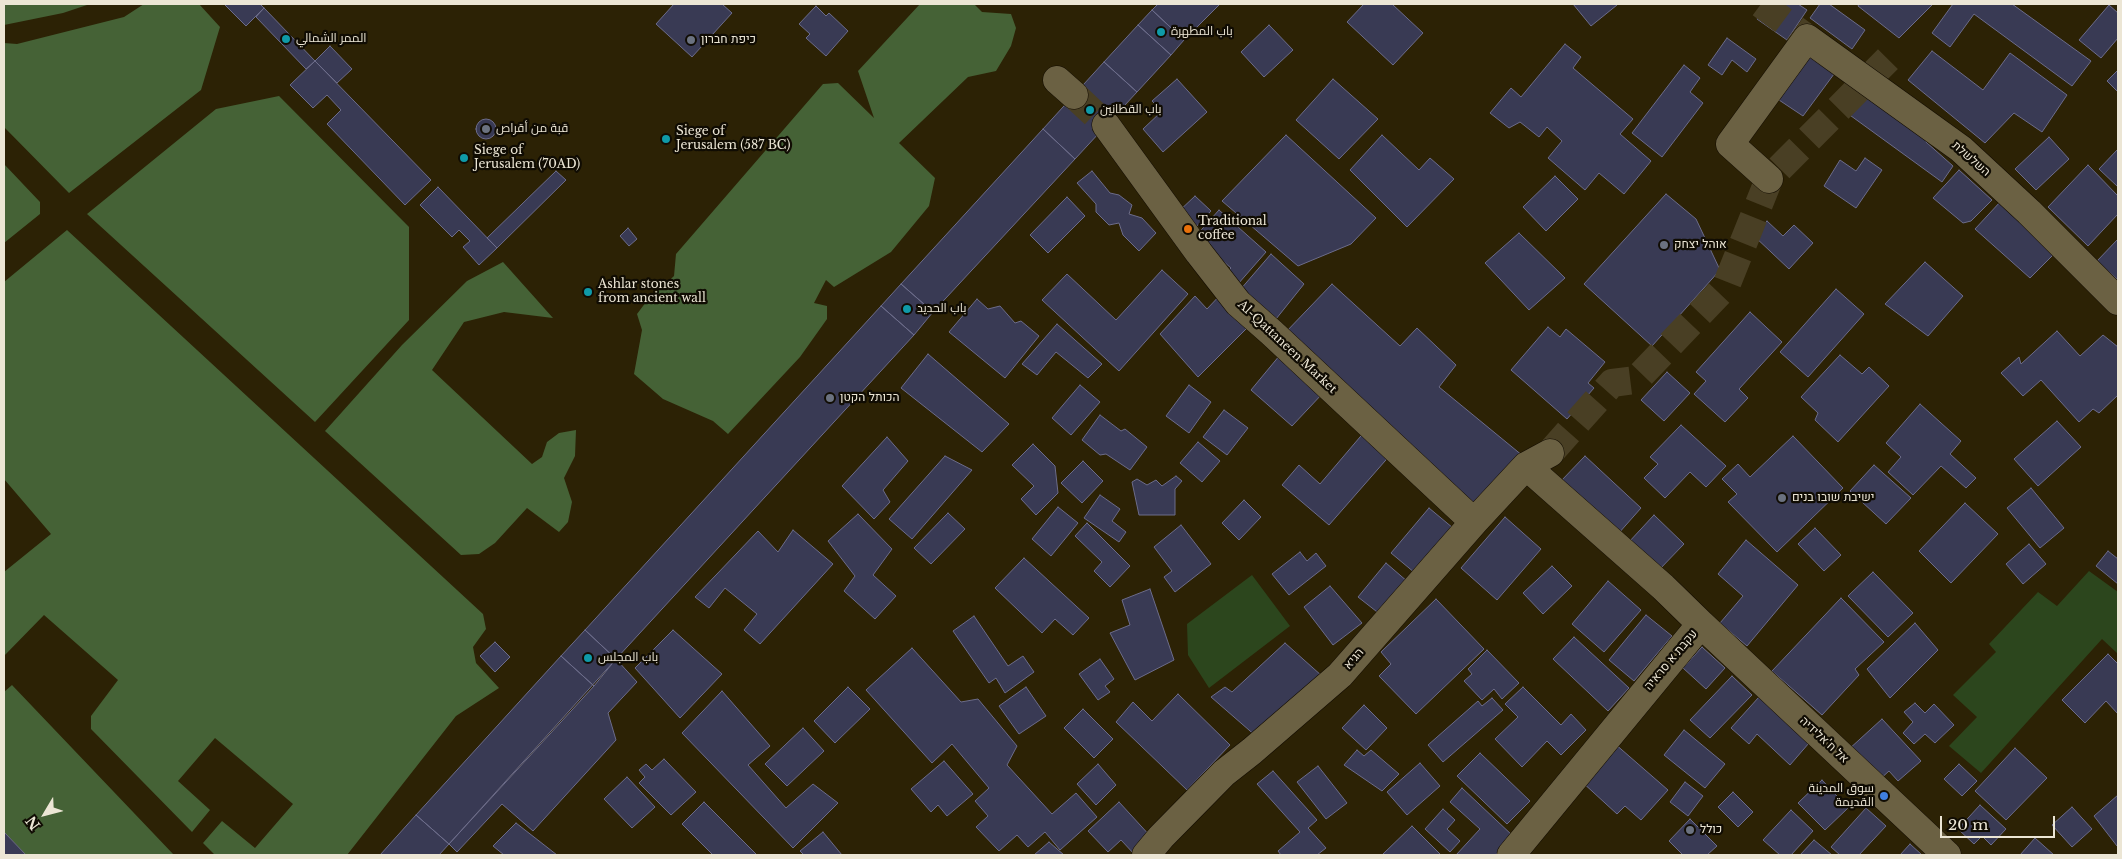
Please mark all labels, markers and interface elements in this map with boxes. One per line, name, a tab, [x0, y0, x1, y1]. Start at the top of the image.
place label: باب المطهرة	[1171, 25, 1233, 39]
marker: باب المطهرة	[1155, 26, 1167, 38]
place label: الممر الشمالي	[296, 32, 366, 46]
marker: الممر الشمالي	[280, 33, 292, 45]
place label: כיפת חברון	[701, 33, 756, 47]
marker: כיפת חברון	[685, 34, 697, 46]
place label: باب القطانين	[1100, 103, 1162, 117]
marker: باب القطانين	[1084, 104, 1096, 116]
place label: قبة من أقراص	[496, 122, 568, 136]
marker: قبة من أقراص	[480, 123, 492, 135]
place label: Siege of Jerusalem (587 BC)	[676, 125, 790, 153]
marker: Siege of Jerusalem (587 BC)	[660, 133, 672, 145]
street label: השלשלת	[1949, 138, 1993, 180]
place label: Siege of Jerusalem (70AD)	[474, 144, 580, 172]
marker: Siege of Jerusalem (70AD)	[458, 152, 470, 164]
place label: Traditional coffee	[1198, 215, 1267, 243]
marker: Traditional coffee	[1182, 223, 1194, 235]
place label: אוהל יצחק	[1674, 238, 1727, 252]
marker: אוהל יצחק	[1658, 239, 1670, 251]
place label: Ashlar stones from ancient wall	[598, 278, 706, 306]
marker: Ashlar stones from ancient wall	[582, 286, 594, 298]
street label: Al-Qattaneen Market	[1235, 297, 1339, 397]
place label: باب الحديد	[917, 302, 966, 316]
marker: باب الحديد	[901, 303, 913, 315]
place label: הכותל הקטן	[840, 391, 900, 405]
marker: הכותל הקטן	[824, 392, 836, 404]
place label: ישיבת שובו בנים	[1792, 491, 1874, 505]
marker: ישיבת שובו בנים	[1776, 492, 1788, 504]
street label: עקבת א סראיה	[1641, 627, 1701, 693]
street label: הגיא	[1341, 646, 1367, 672]
place label: باب المجلس	[598, 651, 658, 665]
marker: باب المجلس	[582, 652, 594, 664]
street label: אל ח'אלידיה	[1797, 714, 1851, 766]
place label: سوق المدينة القديمة	[1809, 782, 1874, 810]
north arrow	[20, 789, 70, 839]
marker: سوق المدينة القديمة	[1878, 790, 1890, 802]
scale bar	[1942, 806, 2057, 838]
text: N	[22, 812, 44, 834]
text: 20 m	[1948, 815, 1988, 834]
place label: כולל	[1700, 823, 1722, 837]
marker: כולל	[1684, 824, 1696, 836]

